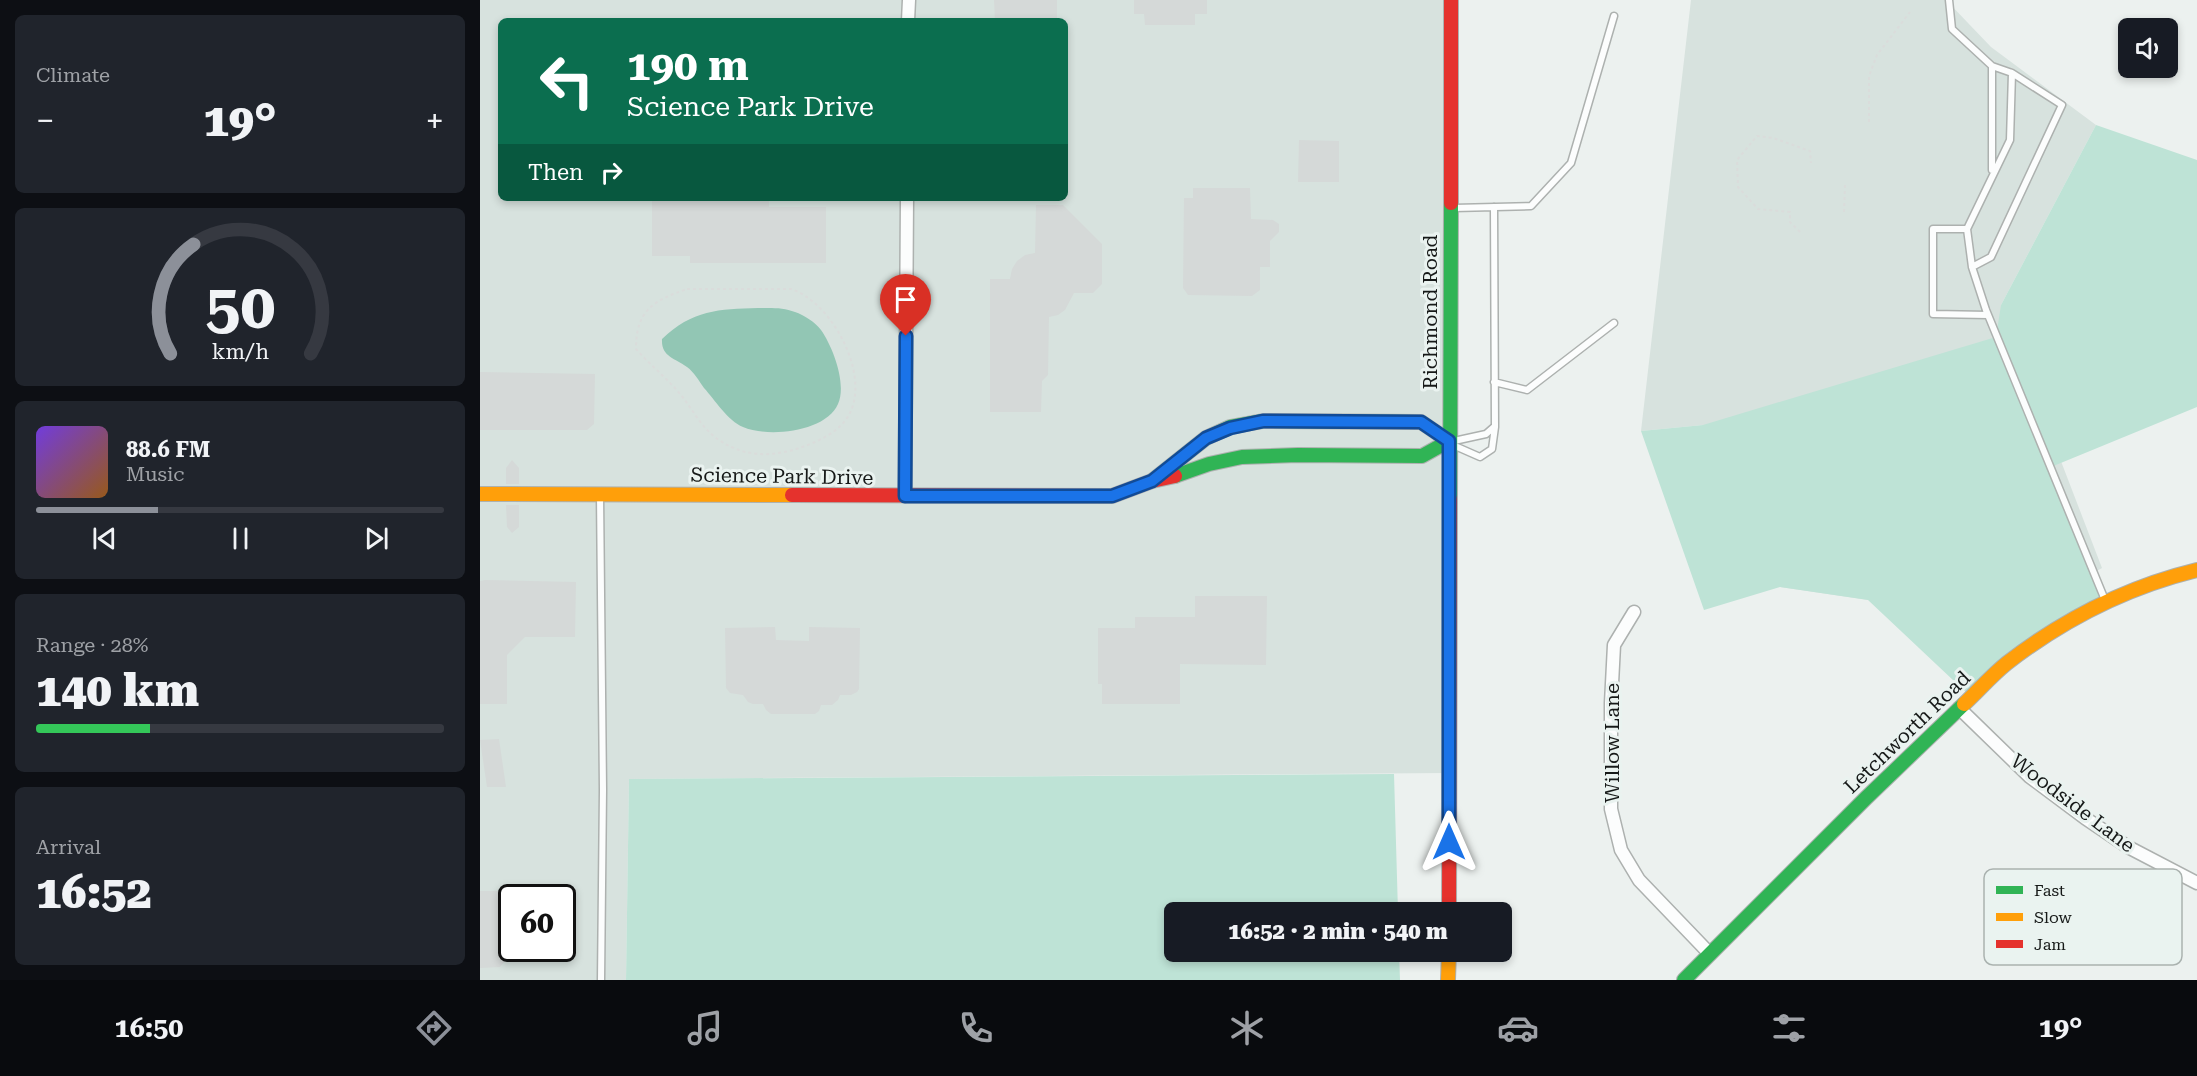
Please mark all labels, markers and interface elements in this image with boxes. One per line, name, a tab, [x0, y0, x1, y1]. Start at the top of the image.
map controls	[2118, 18, 2178, 78]
button: sound	[2118, 18, 2178, 78]
text: 190 m	[627, 41, 749, 90]
icon: left	[528, 42, 606, 120]
text: Climate	[36, 63, 110, 87]
text: Science Park Drive	[627, 91, 874, 123]
text: 19°	[204, 94, 277, 147]
text: −	[36, 101, 54, 140]
text: +	[426, 101, 444, 140]
icon: right	[595, 156, 628, 189]
text: Then	[528, 160, 583, 185]
street label: Richmond Road	[1418, 234, 1442, 389]
text: 50	[205, 270, 275, 343]
pin	[880, 274, 931, 336]
icon: arrive	[889, 283, 922, 316]
text: km/h	[211, 339, 269, 364]
text: 88.6 FM	[126, 437, 210, 462]
text: Music	[126, 462, 185, 486]
street label: Science Park Drive	[690, 462, 874, 490]
icon: previous	[88, 522, 121, 555]
icon: pause	[224, 522, 257, 555]
icon: next	[360, 522, 393, 555]
text: Range · 28%	[36, 633, 148, 657]
text: 140 km	[36, 664, 199, 717]
street label: Letchworth Road	[1839, 666, 1975, 798]
street label: Willow Lane	[1600, 683, 1624, 803]
street label: Woodside Lane	[2006, 749, 2140, 857]
position arrow	[1417, 810, 1481, 874]
text: Arrival	[36, 835, 101, 859]
text: 16:52	[36, 866, 152, 919]
legend	[1984, 869, 2182, 965]
text: Fast	[2034, 881, 2065, 900]
speed limit sign: 60	[498, 884, 576, 962]
text: Slow	[2034, 908, 2072, 927]
text: 16:52 · 2 min · 540 m	[1228, 919, 1448, 944]
text: Jam	[2034, 935, 2066, 954]
icon: directions	[413, 1007, 455, 1049]
icon: music	[684, 1007, 726, 1049]
icon: phone	[955, 1007, 997, 1049]
icon: climate	[1226, 1007, 1268, 1049]
icon: car	[1497, 1007, 1539, 1049]
icon: filters	[1768, 1007, 1810, 1049]
text: 16:50	[115, 1012, 183, 1044]
text: 19°	[2039, 1012, 2082, 1044]

